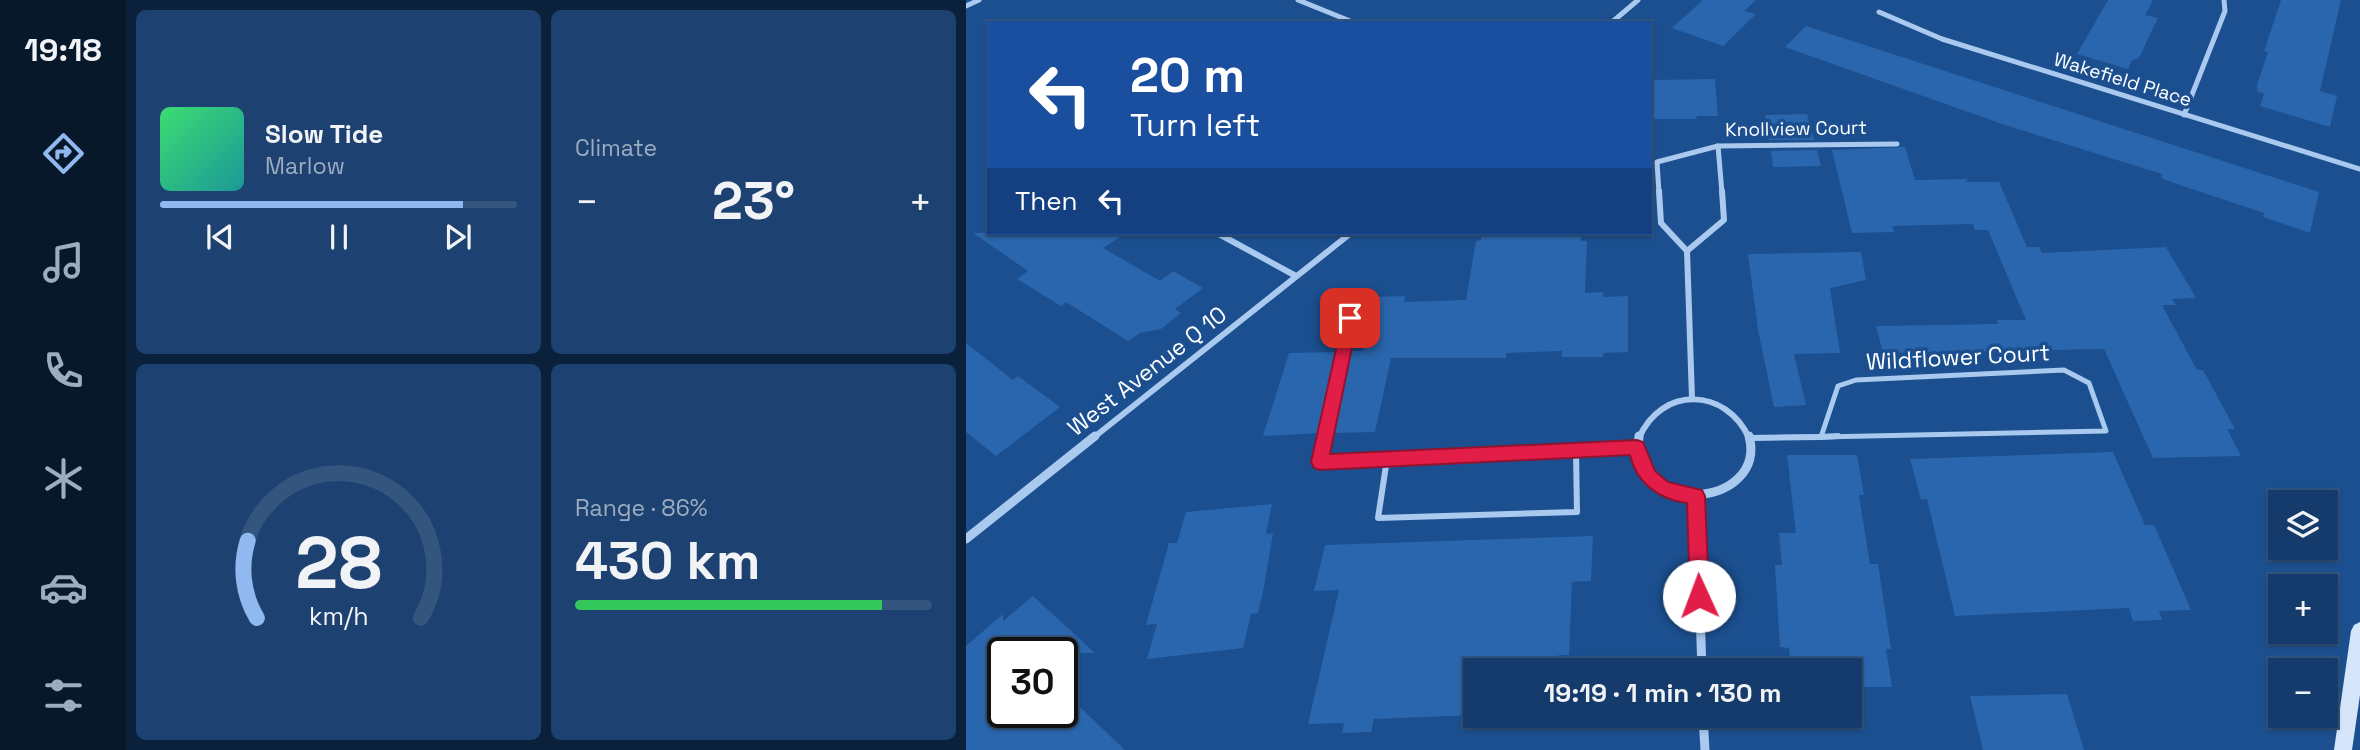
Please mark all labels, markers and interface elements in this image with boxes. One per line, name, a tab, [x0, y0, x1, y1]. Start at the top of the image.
text: 19:18	[24, 30, 102, 70]
text: 20 m	[1130, 44, 1245, 106]
street label: Wakefield Place	[2051, 47, 2195, 112]
icon: left	[1015, 49, 1106, 140]
text: Turn left	[1130, 105, 1260, 145]
street label: Knollview Court	[1725, 115, 1867, 142]
text: Slow Tide	[265, 117, 383, 151]
icon: directions	[39, 129, 88, 178]
text: Climate	[575, 133, 657, 163]
text: Marlow	[265, 151, 345, 181]
text: 23°	[712, 168, 795, 234]
text: −	[575, 178, 599, 226]
text: +	[908, 178, 932, 226]
icon: left	[1092, 182, 1130, 220]
text: Then	[1015, 184, 1078, 218]
icon: previous	[201, 218, 239, 256]
icon: pause	[320, 218, 358, 256]
icon: next	[439, 218, 477, 256]
icon: music	[39, 238, 88, 287]
pin	[1320, 288, 1380, 348]
street label: West Avenue Q 10	[1061, 299, 1233, 443]
icon: arrive	[1331, 299, 1369, 337]
street label: Wildflower Court	[1865, 337, 2051, 377]
icon: phone	[39, 346, 88, 395]
icon: climate	[39, 454, 88, 503]
map controls	[2268, 490, 2338, 728]
button: layers	[2268, 490, 2338, 560]
text: Range · 86%	[575, 493, 708, 523]
text: 28	[295, 516, 382, 609]
text: 430 km	[575, 528, 760, 594]
position arrow	[1662, 559, 1736, 633]
icon: car	[39, 563, 88, 612]
button: +	[2268, 574, 2338, 644]
text: km/h	[309, 600, 368, 632]
speed limit sign: 30	[987, 637, 1078, 728]
button: −	[2268, 658, 2338, 728]
icon: filters	[39, 671, 88, 720]
text: 19:19 · 1 min · 130 m	[1544, 676, 1781, 710]

